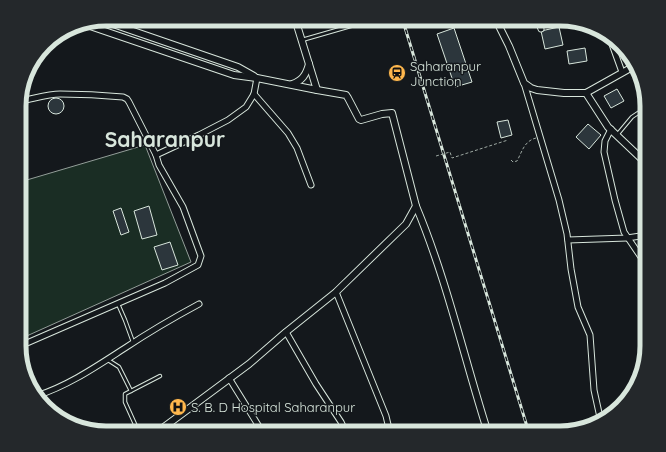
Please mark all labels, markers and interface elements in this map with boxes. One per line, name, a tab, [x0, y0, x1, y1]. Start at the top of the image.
place label: Saharanpur Junction	[410, 58, 481, 89]
station icon: Saharanpur Junction	[387, 63, 407, 83]
district label: Saharanpur	[105, 126, 225, 152]
hospital icon: S. B. D Hospital Saharanpur	[168, 397, 188, 417]
place label: S. B. D Hospital Saharanpur	[191, 399, 355, 415]

